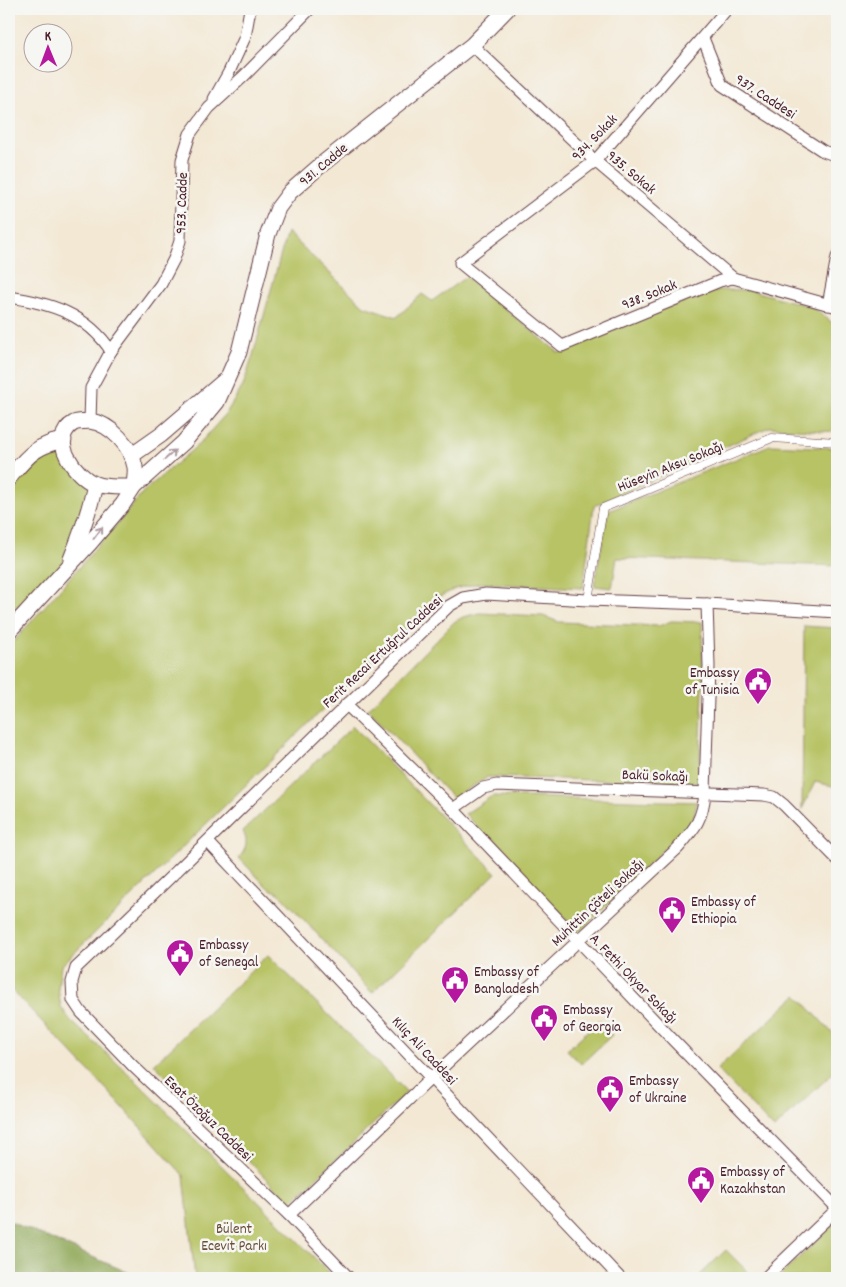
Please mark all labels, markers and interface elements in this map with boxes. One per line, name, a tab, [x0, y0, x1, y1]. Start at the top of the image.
north arrow	[22, 22, 72, 72]
text: K	[44, 27, 52, 47]
street label: 937. Caddesi	[730, 70, 800, 126]
street label: 934. Sokak	[567, 110, 624, 167]
street label: 931. Cadde	[295, 138, 354, 193]
street label: 935. Sokak	[601, 146, 660, 201]
street label: 953. Cadde	[171, 172, 195, 234]
street label: 938. Sokak	[619, 275, 681, 317]
street label: Hüseyin Aksu Sokağı	[614, 436, 727, 499]
one-way arrow	[163, 449, 176, 460]
one-way arrow	[93, 526, 103, 540]
street label: Ferit Recai Ertuğrul Caddesi	[318, 590, 449, 714]
place label: Embassy of Tunisia	[685, 663, 740, 702]
public building icon: Embassy of Tunisia	[743, 666, 773, 705]
street label: Bakü Sokağı	[622, 765, 689, 789]
street label: Muhittin Çöteli Sokağı	[547, 854, 650, 953]
place label: Embassy of Ethiopia	[691, 892, 756, 931]
public building icon: Embassy of Ethiopia	[657, 895, 687, 934]
street label: A. Fethi Okyar Sokağı	[583, 929, 682, 1030]
place label: Embassy of Senegal	[199, 935, 259, 974]
public building icon: Embassy of Senegal	[165, 938, 195, 977]
place label: Embassy of Bangladesh	[474, 962, 539, 1001]
public building icon: Embassy of Bangladesh	[440, 965, 470, 1004]
place label: Embassy of Georgia	[563, 1000, 622, 1039]
public building icon: Embassy of Georgia	[529, 1003, 559, 1042]
street label: Kılıç Ali Caddesi	[386, 1012, 462, 1091]
street label: Esat Özoğuz Caddesi	[158, 1071, 257, 1168]
place label: Embassy of Ukraine	[629, 1071, 687, 1110]
public building icon: Embassy of Ukraine	[595, 1074, 625, 1113]
place label: Embassy of Kazakhstan	[720, 1162, 786, 1201]
public building icon: Embassy of Kazakhstan	[686, 1165, 716, 1204]
park label: Bülent Ecevit Parkı	[201, 1219, 267, 1258]

